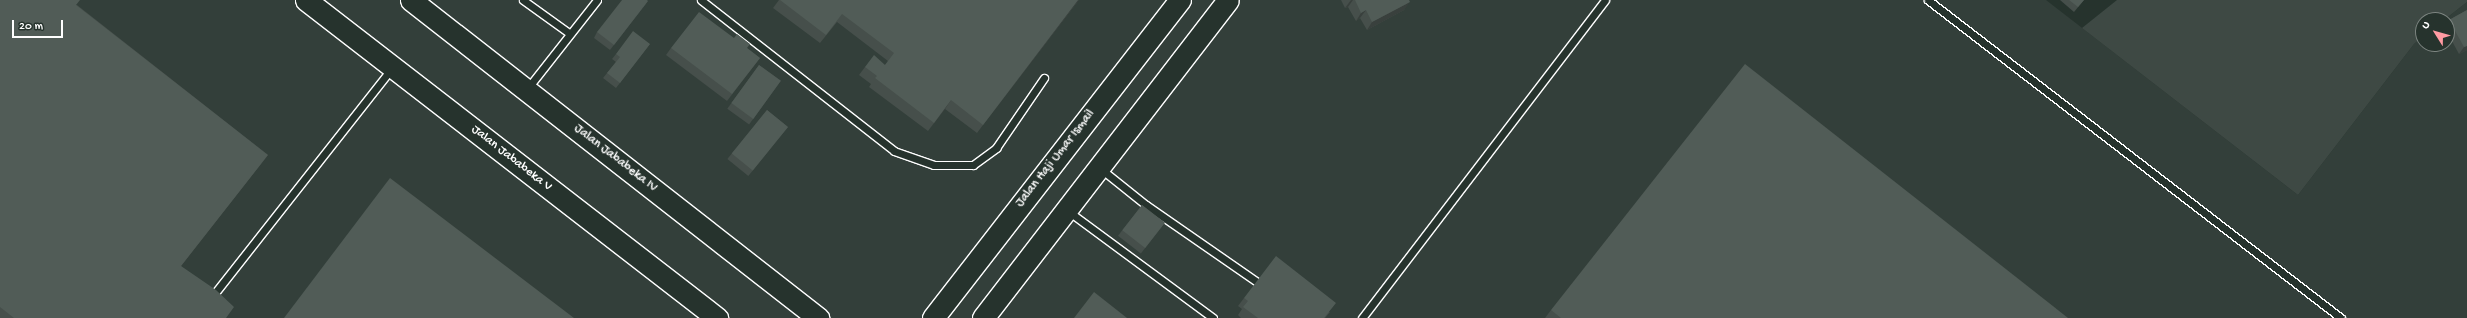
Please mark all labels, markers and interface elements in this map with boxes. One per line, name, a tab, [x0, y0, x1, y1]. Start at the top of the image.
scale bar	[14, 12, 65, 38]
north arrow	[2415, 12, 2455, 52]
text: U	[2420, 19, 2433, 32]
text: 20 m	[19, 20, 43, 34]
street label: Jalan Haji Umar Ismail	[1013, 107, 1099, 211]
street label: Jalan Jababeka IV	[570, 122, 660, 196]
street label: Jalan Jababeka V	[467, 123, 555, 195]

